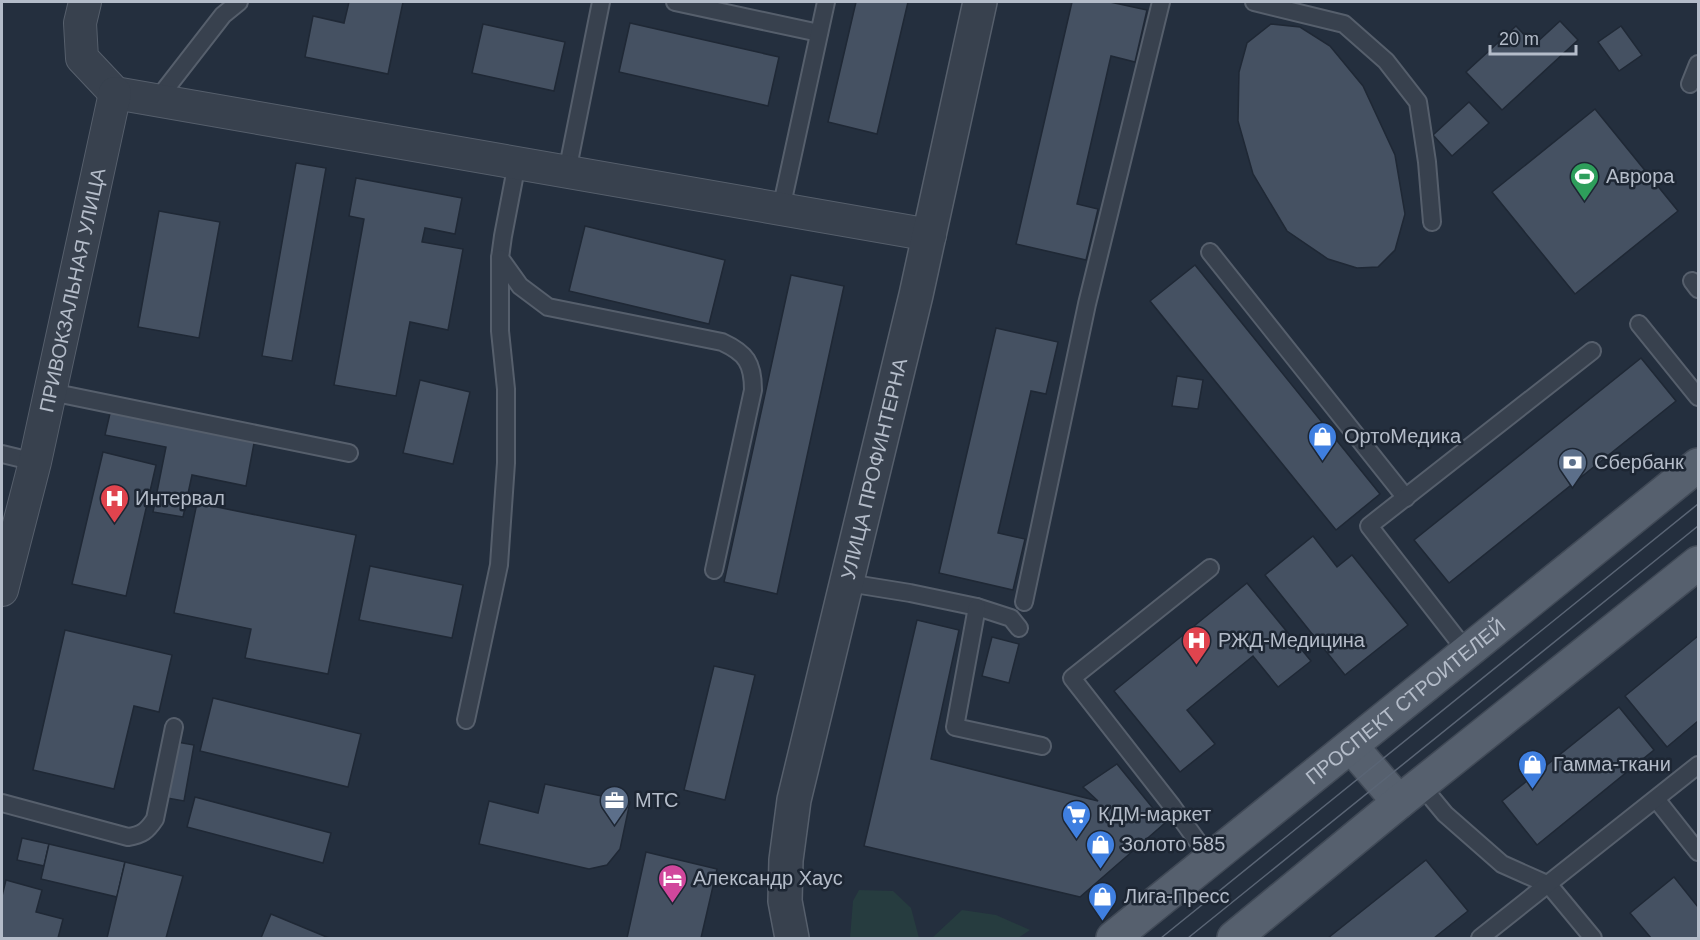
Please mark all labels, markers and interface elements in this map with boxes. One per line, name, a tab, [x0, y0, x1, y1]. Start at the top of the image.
scale bar	[1490, 18, 1576, 56]
text: 20 m	[1499, 29, 1539, 49]
sports icon: Аврора	[1569, 160, 1601, 202]
street label: ПРИВОКЗАЛЬНАЯ УЛИЦА	[35, 165, 110, 414]
place label: Аврора	[1606, 165, 1675, 187]
street label: УЛИЦА ПРОФИНТЕРНА	[837, 355, 912, 582]
shop icon: ОртоМедика	[1307, 420, 1339, 462]
place label: ОртоМедика	[1344, 425, 1462, 447]
bank icon: Сбербанк	[1557, 446, 1589, 488]
place label: Сбербанк	[1594, 451, 1684, 473]
hospital icon: Интервал	[98, 482, 130, 524]
place label: Интервал	[135, 487, 225, 509]
street label: ПРОСПЕКТ СТРОИТЕЛЕЙ	[1301, 614, 1509, 789]
hospital icon: РЖД-Медицина	[1181, 624, 1213, 666]
place label: РЖД-Медицина	[1218, 629, 1366, 651]
shop icon: Гамма-ткани	[1516, 748, 1548, 790]
place label: Гамма-ткани	[1553, 753, 1671, 775]
office icon: МТС	[598, 784, 630, 826]
place label: МТС	[635, 789, 678, 811]
supermarket icon: КДМ-маркет	[1061, 798, 1093, 840]
place label: КДМ-маркет	[1098, 803, 1211, 825]
shop icon: Золото 585	[1084, 828, 1116, 870]
place label: Золото 585	[1121, 833, 1225, 855]
hotel icon: Александр Хаус	[656, 862, 688, 904]
place label: Александр Хаус	[693, 867, 843, 889]
shop icon: Лига-Пресс	[1087, 880, 1119, 922]
place label: Лига-Пресс	[1124, 885, 1230, 907]

